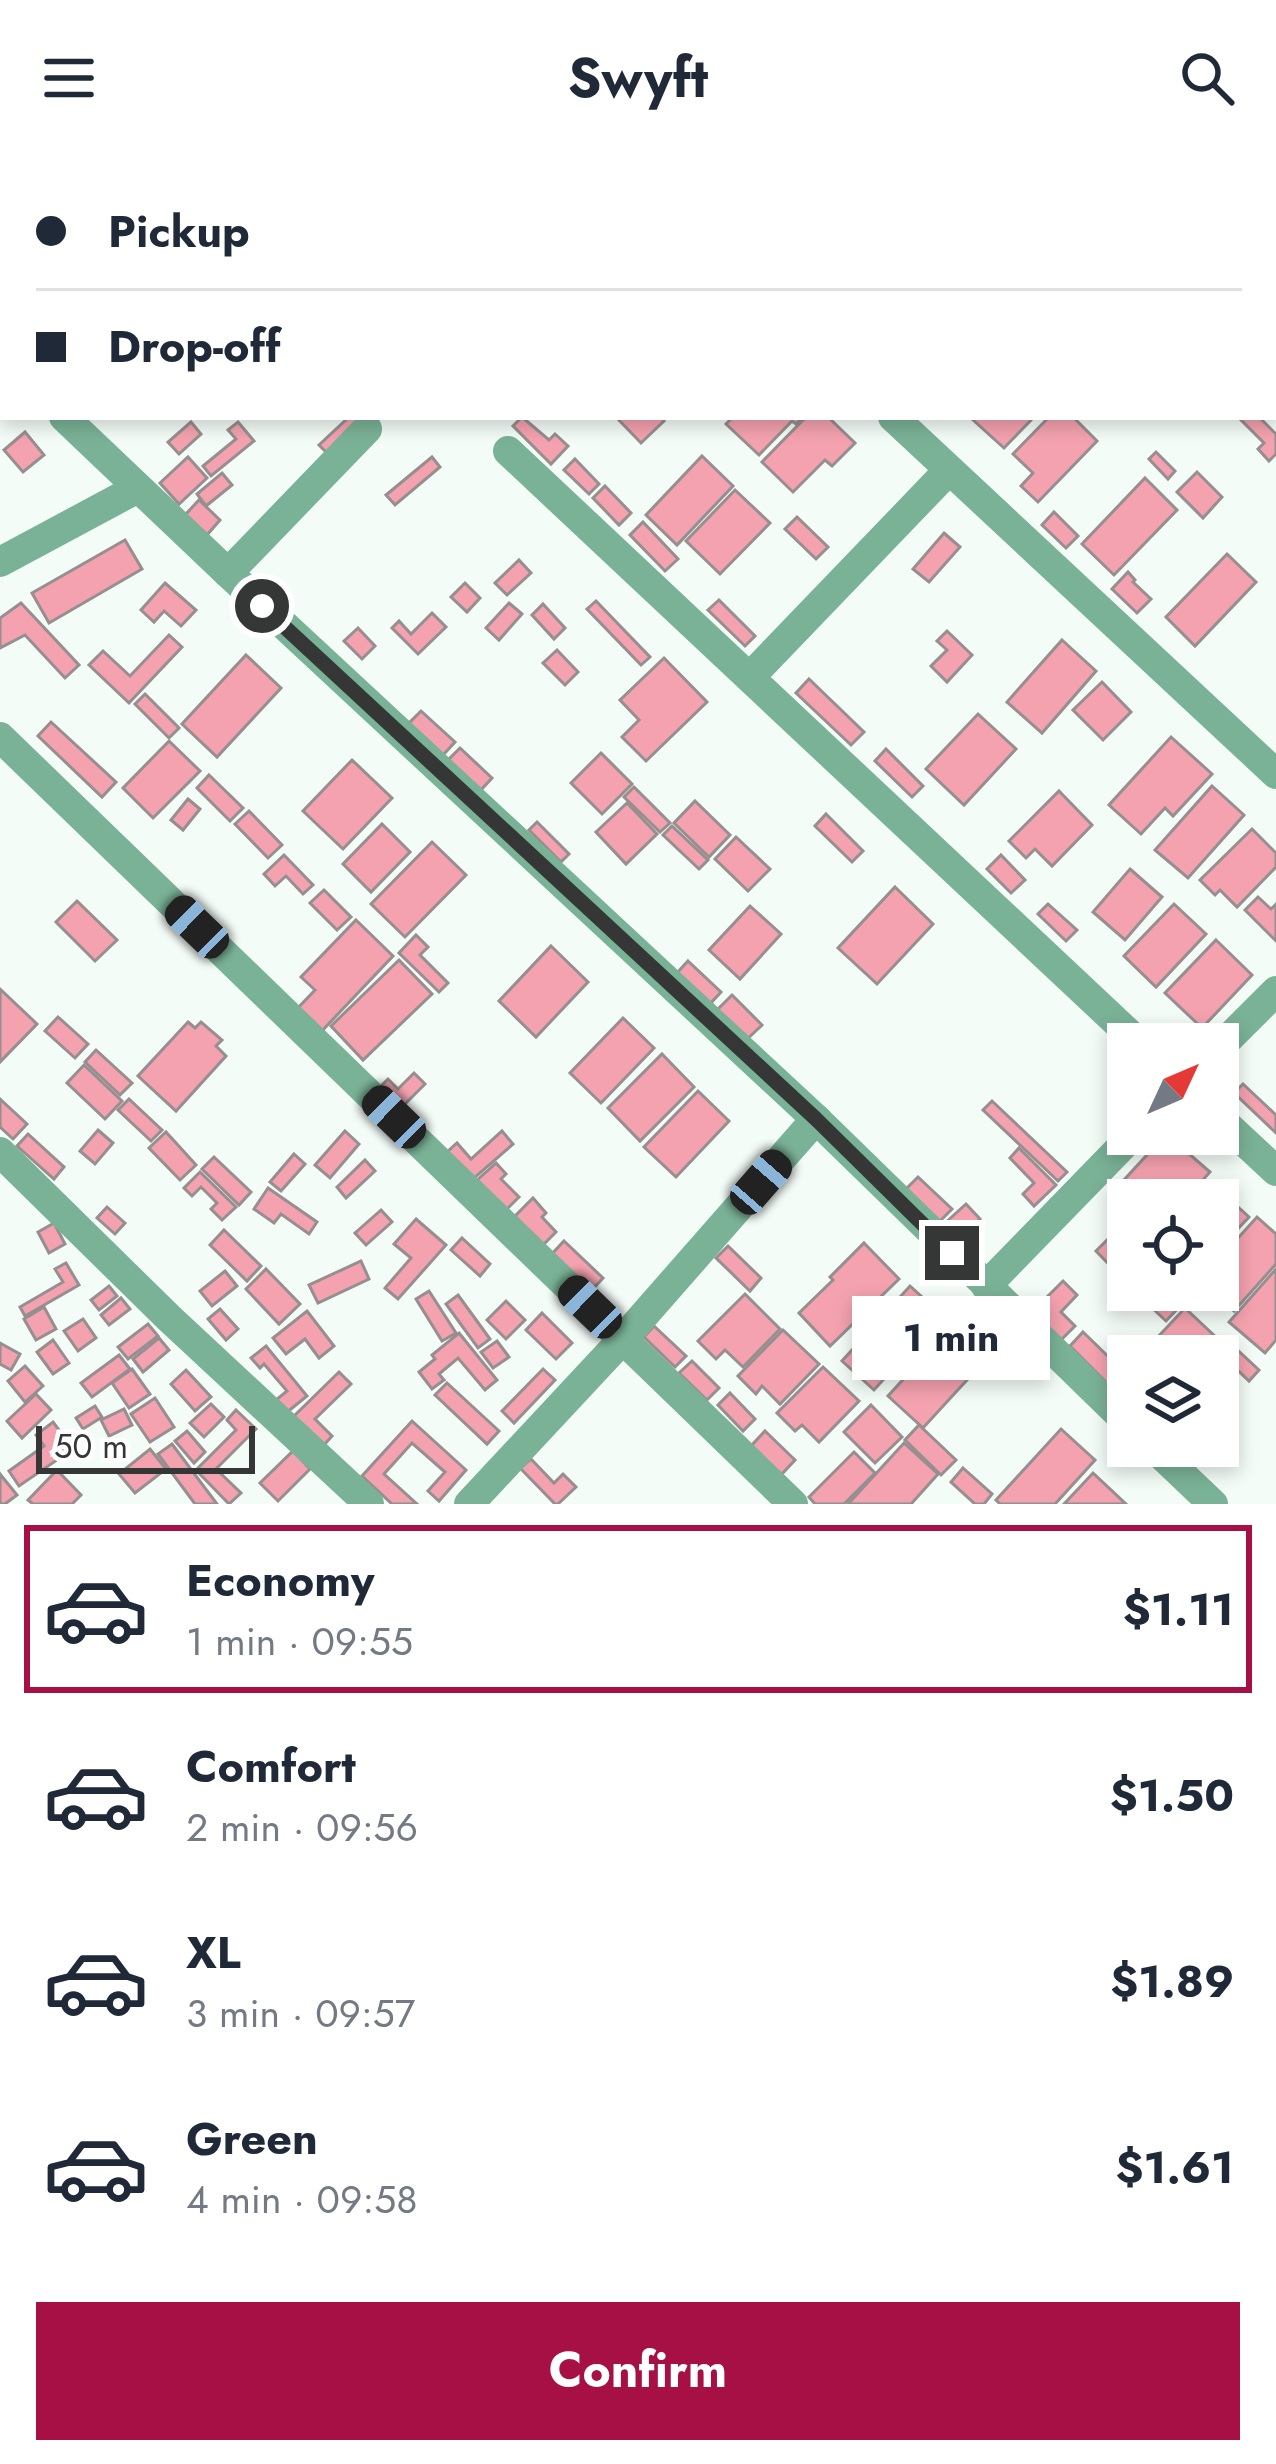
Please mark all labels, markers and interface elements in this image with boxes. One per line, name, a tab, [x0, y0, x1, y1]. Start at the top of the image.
text: Swyft	[568, 39, 708, 117]
icon: menu	[36, 45, 102, 111]
icon: search	[1174, 45, 1240, 111]
text: Pickup	[108, 199, 250, 264]
text: Drop-off	[108, 314, 281, 379]
route start	[235, 579, 289, 633]
car	[159, 889, 235, 965]
north arrow	[1107, 1023, 1239, 1155]
map controls	[1107, 1023, 1239, 1467]
car	[356, 1079, 432, 1155]
car	[724, 1143, 798, 1221]
button: locate	[1107, 1179, 1239, 1311]
route end	[925, 1226, 979, 1280]
car	[552, 1269, 628, 1345]
callout: 1 min	[853, 1295, 1051, 1379]
text: 1 min	[903, 1309, 999, 1366]
button: layers	[1107, 1335, 1239, 1467]
scale bar	[36, 1420, 255, 1473]
text: 50 m	[54, 1423, 128, 1470]
text: Economy	[186, 1548, 374, 1613]
icon: car	[42, 1555, 150, 1663]
text: $1.11	[1123, 1577, 1234, 1642]
text: 1 min · 09:55	[186, 1613, 413, 1670]
text: Comfort	[186, 1734, 356, 1799]
icon: car	[42, 1741, 150, 1849]
text: $1.50	[1110, 1763, 1234, 1828]
text: 2 min · 09:56	[186, 1799, 418, 1856]
text: XL	[186, 1920, 241, 1985]
icon: car	[42, 1927, 150, 2035]
text: $1.89	[1110, 1949, 1234, 2014]
text: 3 min · 09:57	[186, 1985, 415, 2042]
text: Green	[186, 2106, 318, 2171]
icon: car	[42, 2113, 150, 2221]
text: $1.61	[1116, 2135, 1234, 2200]
text: 4 min · 09:58	[186, 2171, 417, 2228]
button: Confirm	[36, 2302, 1240, 2440]

